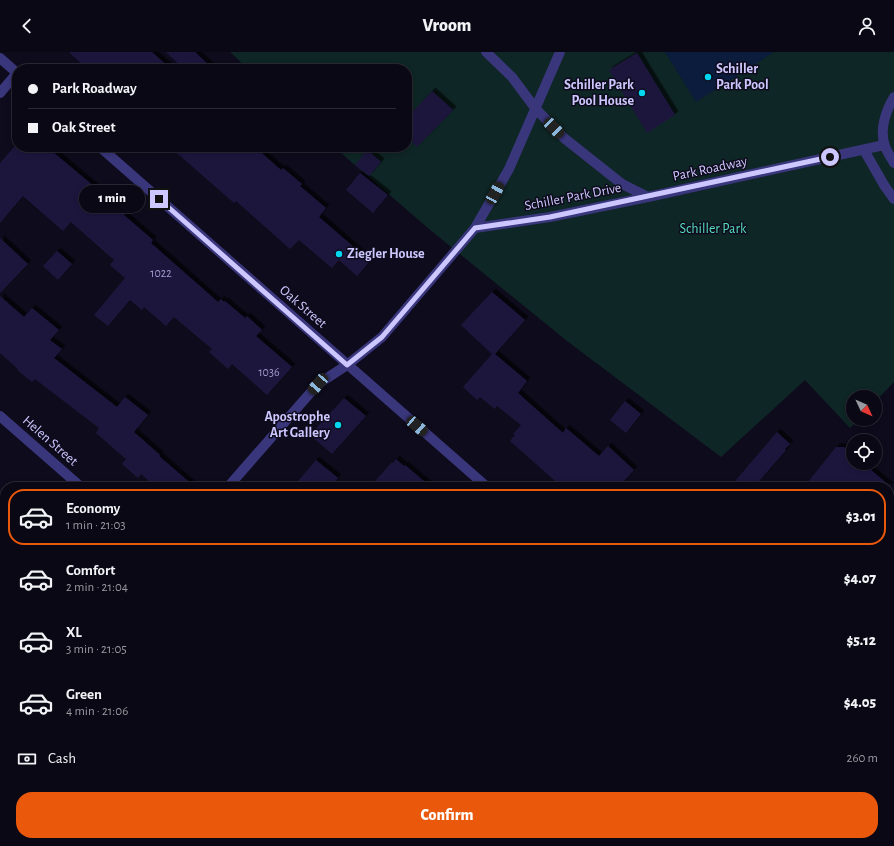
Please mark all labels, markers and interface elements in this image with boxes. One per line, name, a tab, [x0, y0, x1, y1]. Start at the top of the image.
icon: back	[16, 15, 38, 37]
icon: person	[856, 15, 878, 37]
text: Vroom	[423, 17, 471, 35]
place label: Schiller Park Pool	[716, 62, 769, 92]
marker: Schiller Park Pool	[703, 72, 713, 82]
place label: Schiller Park Pool House	[564, 78, 634, 108]
text: Park Roadway	[52, 81, 137, 96]
marker: Schiller Park Pool House	[637, 88, 647, 98]
car	[541, 115, 567, 141]
text: Oak Street	[52, 120, 115, 135]
route start	[821, 148, 839, 166]
street label: Park Roadway	[671, 154, 749, 184]
car	[484, 180, 506, 206]
street label: Schiller Park Drive	[523, 181, 623, 213]
callout: 1 min	[79, 185, 145, 213]
route end	[150, 190, 168, 208]
text: 1 min	[98, 192, 126, 205]
park label: Schiller Park	[680, 222, 747, 236]
place label: Ziegler House	[347, 247, 425, 261]
marker: Ziegler House	[334, 249, 344, 259]
house number: 1022	[150, 267, 172, 279]
street label: Oak Street	[277, 283, 330, 331]
house number: 1036	[258, 366, 280, 378]
car	[306, 371, 330, 397]
north arrow	[846, 390, 882, 426]
map controls	[846, 390, 882, 470]
place label: Apostrophe Art Gallery	[264, 410, 331, 440]
street label: Helen Street	[20, 413, 81, 469]
car	[404, 414, 430, 438]
marker: Apostrophe Art Gallery	[333, 420, 343, 430]
button: locate	[846, 434, 882, 470]
icon: car	[18, 499, 54, 535]
text: Economy	[66, 501, 120, 516]
text: $3.01	[846, 509, 876, 524]
text: 1 min · 21:03	[66, 519, 126, 532]
icon: car	[18, 561, 54, 597]
text: Comfort	[66, 563, 115, 578]
text: $4.07	[844, 571, 876, 586]
text: 2 min · 21:04	[66, 581, 128, 594]
icon: car	[18, 623, 54, 659]
text: XL	[66, 625, 82, 640]
text: $5.12	[846, 633, 876, 648]
text: 3 min · 21:05	[66, 643, 127, 656]
icon: car	[18, 685, 54, 721]
text: Green	[66, 687, 102, 702]
text: $4.05	[844, 695, 876, 710]
text: 4 min · 21:06	[66, 705, 128, 718]
icon: cash	[16, 748, 38, 770]
text: Cash	[48, 751, 76, 766]
text: 260 m	[847, 752, 878, 765]
button: Confirm	[16, 792, 878, 838]

